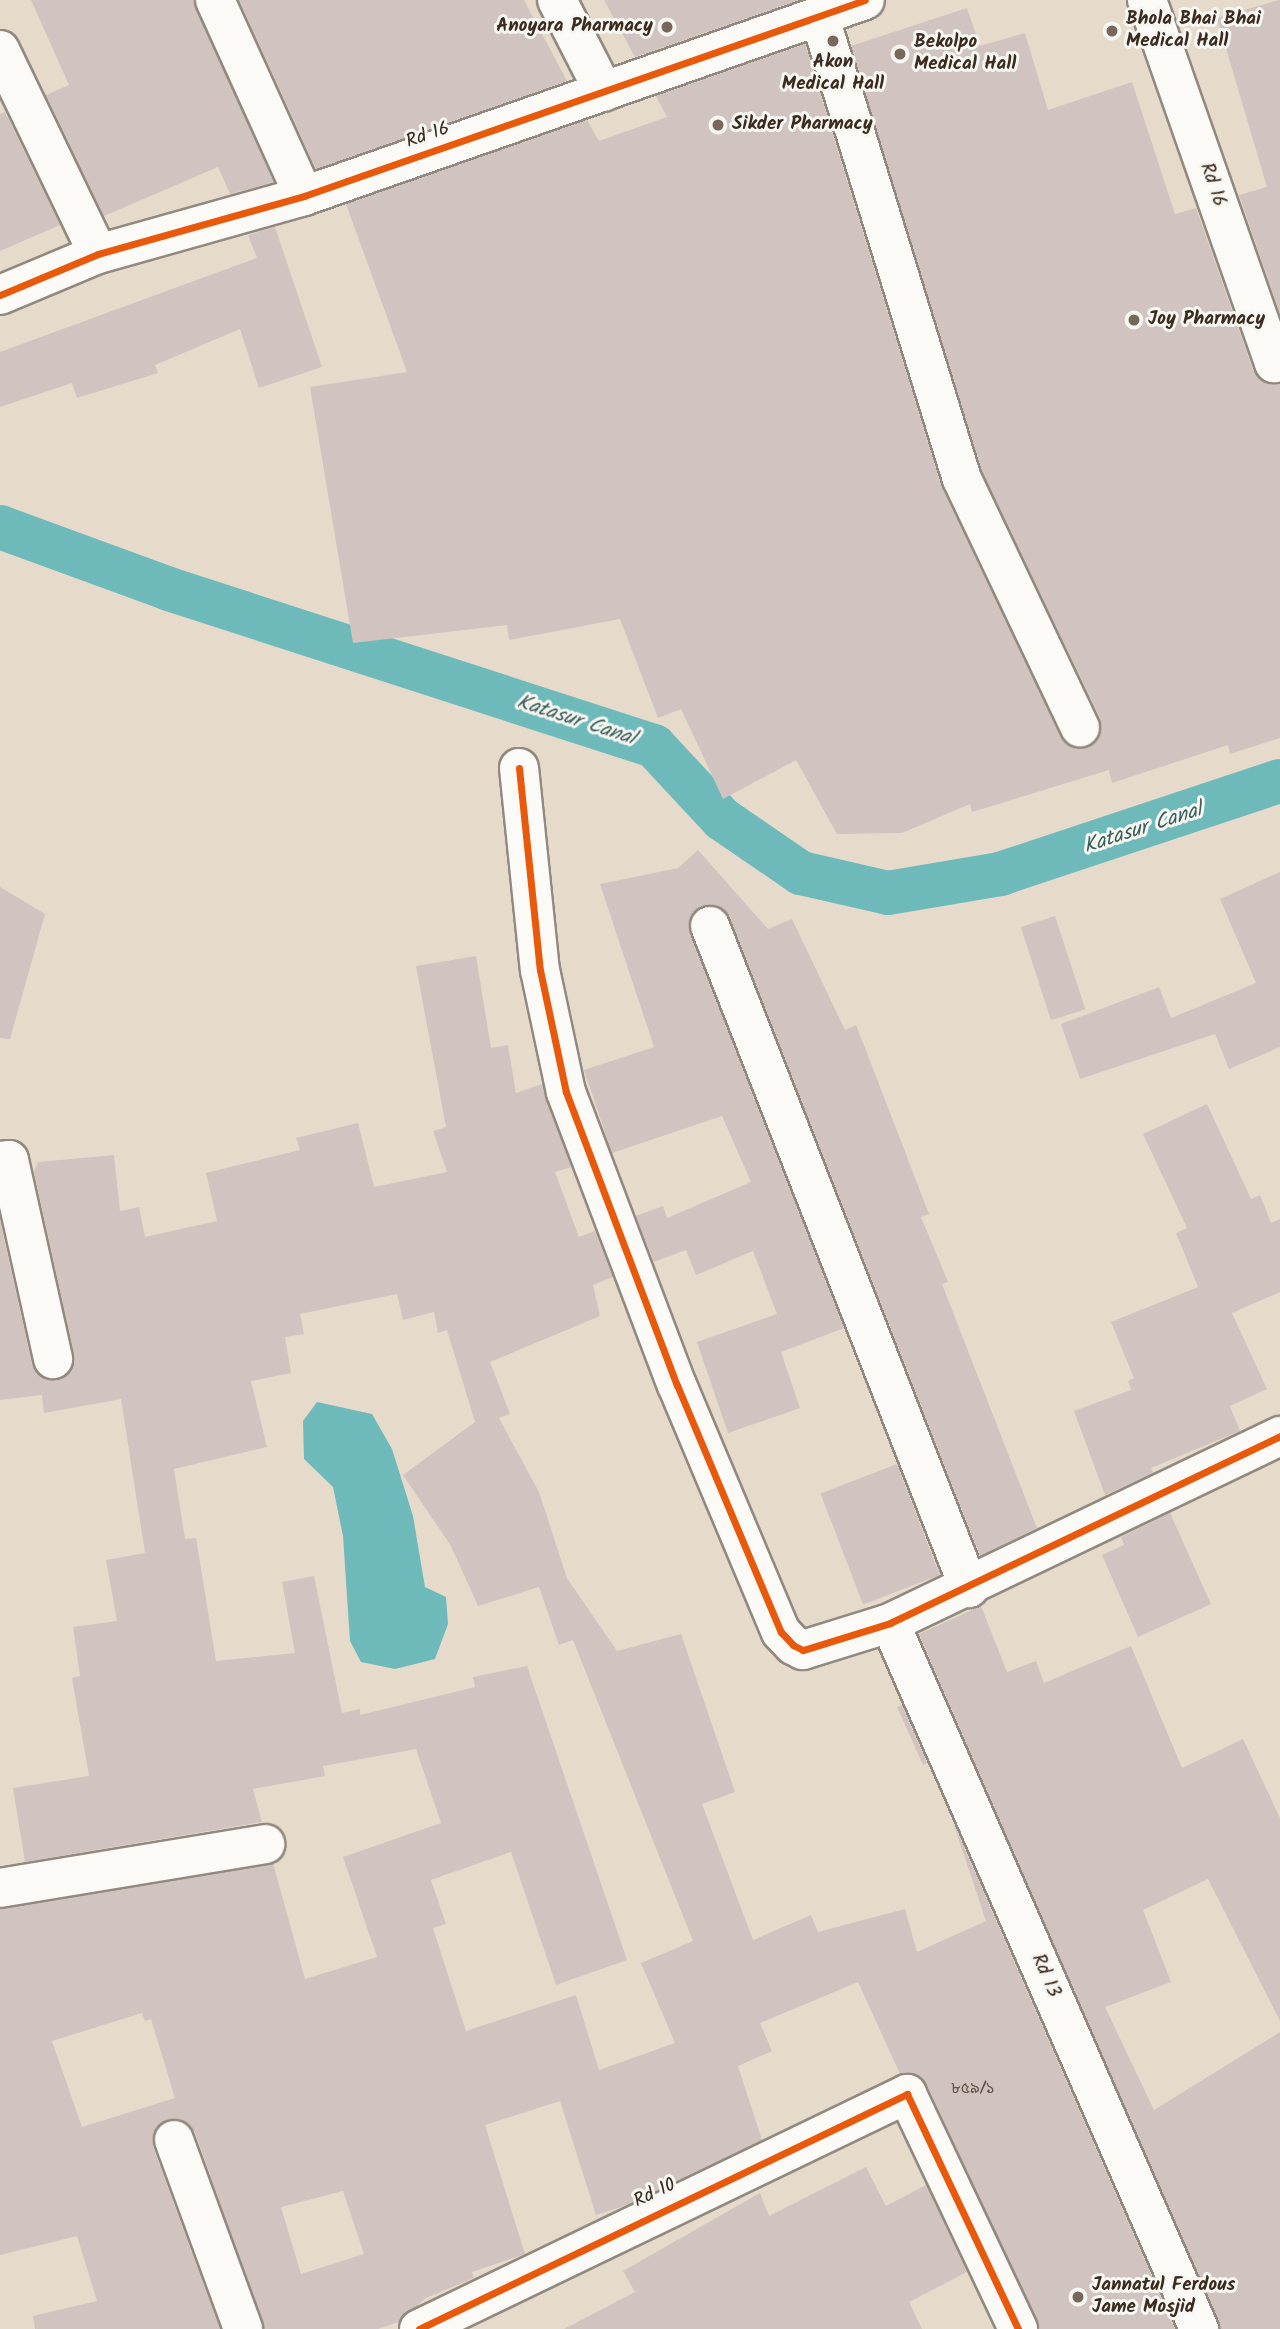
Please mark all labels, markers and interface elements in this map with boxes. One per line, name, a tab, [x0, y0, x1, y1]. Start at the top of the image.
place label: Bhola Bhai Bhai Medical Hall	[1126, 9, 1261, 53]
place label: Anoyara Pharmacy	[496, 16, 653, 38]
marker: Anoyara Pharmacy	[659, 19, 675, 35]
marker: Bhola Bhai Bhai Medical Hall	[1104, 23, 1120, 39]
place label: Bekolpo Medical Hall	[914, 32, 1016, 76]
marker: Akon Medical Hall	[825, 33, 841, 49]
marker: Bekolpo Medical Hall	[892, 46, 908, 62]
place label: Akon Medical Hall	[782, 52, 884, 96]
place label: Sikder Pharmacy	[732, 114, 873, 136]
marker: Sikder Pharmacy	[710, 117, 726, 133]
street label: Rd 16	[403, 118, 453, 154]
street label: Rd 16	[1194, 160, 1230, 210]
place label: Joy Pharmacy	[1148, 309, 1265, 331]
marker: Joy Pharmacy	[1126, 312, 1142, 328]
water label: Katasur Canal	[513, 690, 639, 752]
water label: Katasur Canal	[1080, 798, 1206, 860]
street label: Rd 13	[1025, 1951, 1065, 2001]
house number: ৮৫৯/১	[951, 2079, 995, 2099]
street label: Rd 10	[630, 2174, 680, 2214]
place label: Jannatul Ferdous Jame Mosjid	[1092, 2275, 1235, 2319]
marker: Jannatul Ferdous Jame Mosjid	[1070, 2289, 1086, 2305]

